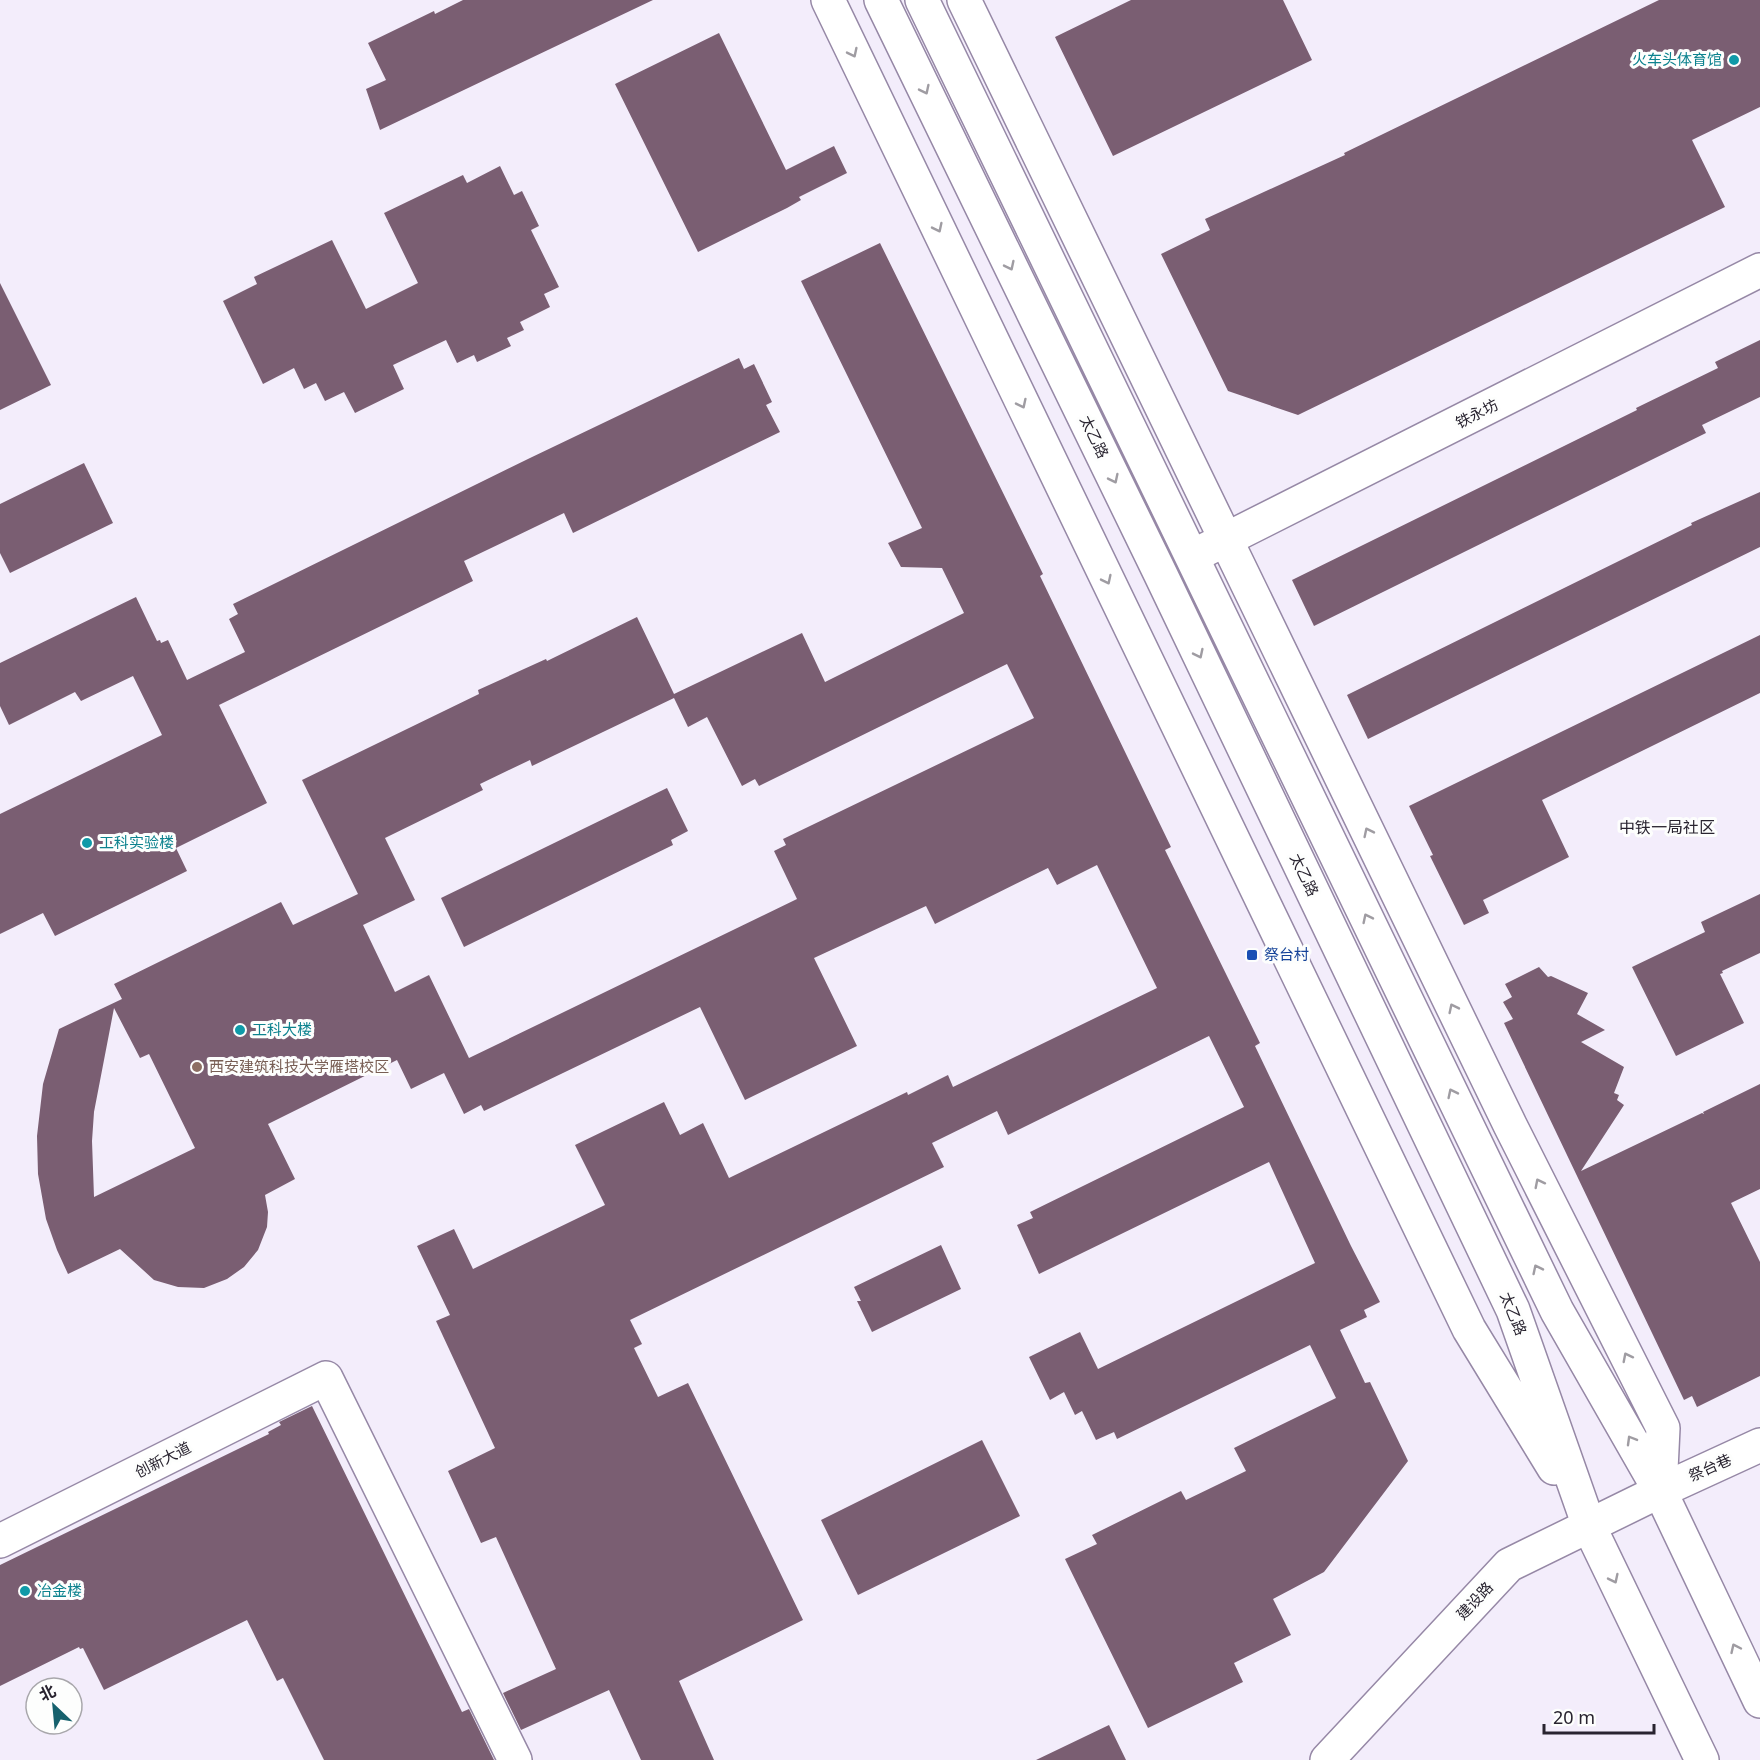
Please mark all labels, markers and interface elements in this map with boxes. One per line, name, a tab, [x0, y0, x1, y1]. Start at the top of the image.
one-way arrow	[846, 46, 857, 57]
place label: 火车头体育馆	[1632, 49, 1722, 69]
marker: 火车头体育馆	[1727, 53, 1741, 67]
one-way arrow	[917, 84, 929, 95]
one-way arrow	[930, 222, 942, 233]
one-way arrow	[1003, 259, 1015, 270]
street label: 铁永坊	[1452, 394, 1501, 432]
one-way arrow	[1015, 398, 1027, 409]
street label: 太乙路	[1076, 412, 1114, 461]
one-way arrow	[1107, 472, 1119, 483]
one-way arrow	[1100, 573, 1112, 584]
one-way arrow	[1192, 648, 1203, 659]
district label: 中铁一局社区	[1619, 816, 1715, 838]
one-way arrow	[1364, 828, 1375, 839]
place label: 工科实验楼	[99, 832, 174, 852]
marker: 工科实验楼	[80, 836, 94, 850]
street label: 太乙路	[1286, 850, 1324, 899]
one-way arrow	[1363, 913, 1375, 924]
place label: 祭台村	[1264, 944, 1309, 964]
marker: 祭台村	[1245, 948, 1259, 962]
one-way arrow	[1449, 1003, 1461, 1014]
place label: 工科大楼	[252, 1019, 312, 1039]
marker: 工科大楼	[233, 1023, 247, 1037]
place label: 西安建筑科技大学雁塔校区	[209, 1056, 389, 1076]
marker: 西安建筑科技大学雁塔校区	[190, 1060, 204, 1074]
one-way arrow	[1448, 1089, 1460, 1100]
one-way arrow	[1535, 1178, 1547, 1189]
one-way arrow	[1533, 1265, 1545, 1276]
street label: 太乙路	[1496, 1289, 1532, 1338]
one-way arrow	[1623, 1353, 1634, 1363]
one-way arrow	[1627, 1436, 1638, 1446]
street label: 创新大道	[131, 1437, 194, 1482]
street label: 祭台巷	[1685, 1449, 1734, 1485]
one-way arrow	[1607, 1572, 1619, 1583]
street label: 建设路	[1452, 1577, 1497, 1624]
place label: 冶金楼	[37, 1580, 82, 1600]
marker: 冶金楼	[18, 1584, 32, 1598]
one-way arrow	[1731, 1643, 1743, 1654]
north arrow	[24, 1676, 84, 1736]
text: 北	[35, 1679, 59, 1706]
scale bar	[1544, 1697, 1654, 1735]
text: 20 m	[1553, 1705, 1595, 1729]

